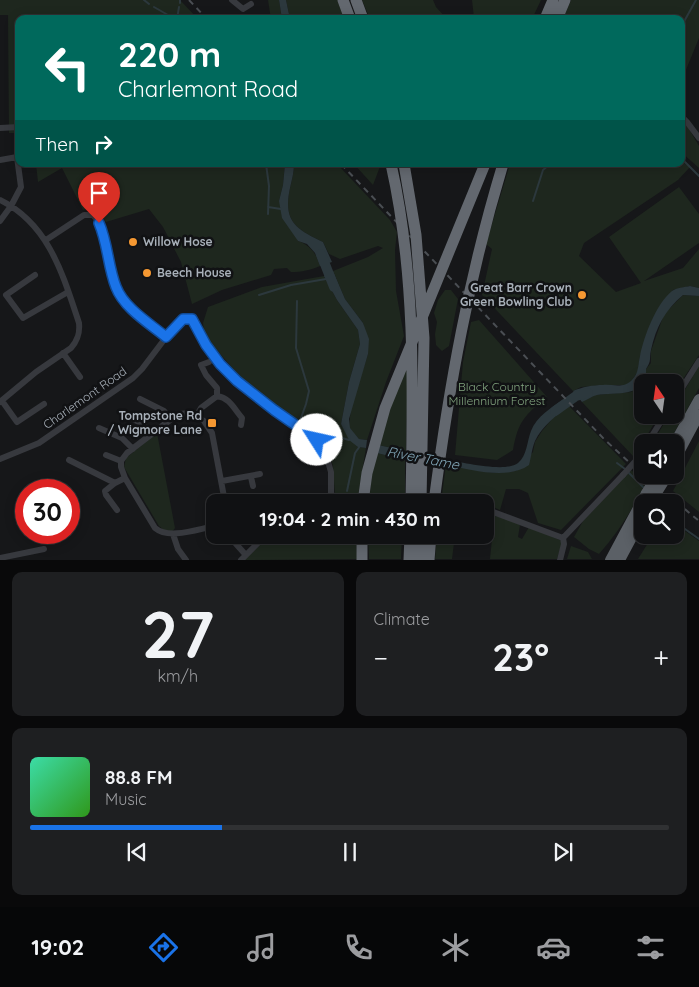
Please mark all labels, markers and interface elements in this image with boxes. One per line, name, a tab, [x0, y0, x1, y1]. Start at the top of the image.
text: 220 m	[118, 32, 221, 76]
icon: left	[35, 35, 100, 100]
text: Charlemont Road	[118, 75, 298, 103]
icon: right	[89, 130, 117, 158]
text: Then	[35, 132, 79, 156]
pin	[78, 172, 120, 223]
icon: arrive	[85, 179, 113, 207]
place label: Willow Hose	[143, 234, 213, 249]
marker: Willow Hose	[127, 236, 139, 248]
place label: Beech House	[157, 265, 232, 280]
marker: Beech House	[141, 267, 153, 279]
place label: Great Barr Crown Green Bowling Club	[460, 280, 572, 309]
marker: Great Barr Crown Green Bowling Club	[576, 289, 588, 301]
street label: Charlemont Road	[40, 363, 129, 432]
north arrow	[634, 374, 684, 424]
map controls	[634, 374, 684, 544]
park label: Black Country Millennium Forest	[449, 379, 545, 408]
place label: Tompstone Rd / Wigmore Lane	[108, 408, 202, 437]
position arrow	[290, 413, 342, 465]
marker: Tompstone Rd / Wigmore Lane	[206, 417, 218, 429]
button: sound	[634, 434, 684, 484]
water label: River Tame	[385, 442, 462, 474]
speed limit sign: 30	[15, 479, 80, 544]
button: search	[634, 494, 684, 544]
text: 19:04 · 2 min · 430 m	[259, 507, 441, 531]
text: 27	[141, 593, 214, 674]
text: Climate	[374, 609, 430, 629]
text: 23°	[492, 633, 549, 681]
text: −	[374, 640, 388, 675]
text: +	[653, 640, 669, 675]
text: km/h	[157, 666, 198, 686]
text: 88.8 FM	[105, 765, 173, 789]
text: Music	[105, 789, 147, 809]
icon: previous	[123, 838, 151, 866]
icon: pause	[336, 838, 364, 866]
icon: next	[549, 838, 577, 866]
icon: directions	[146, 930, 181, 965]
icon: music	[244, 930, 279, 965]
icon: phone	[341, 930, 376, 965]
icon: climate	[438, 930, 473, 965]
icon: car	[536, 930, 571, 965]
icon: filters	[633, 930, 668, 965]
text: 19:02	[31, 933, 84, 961]

